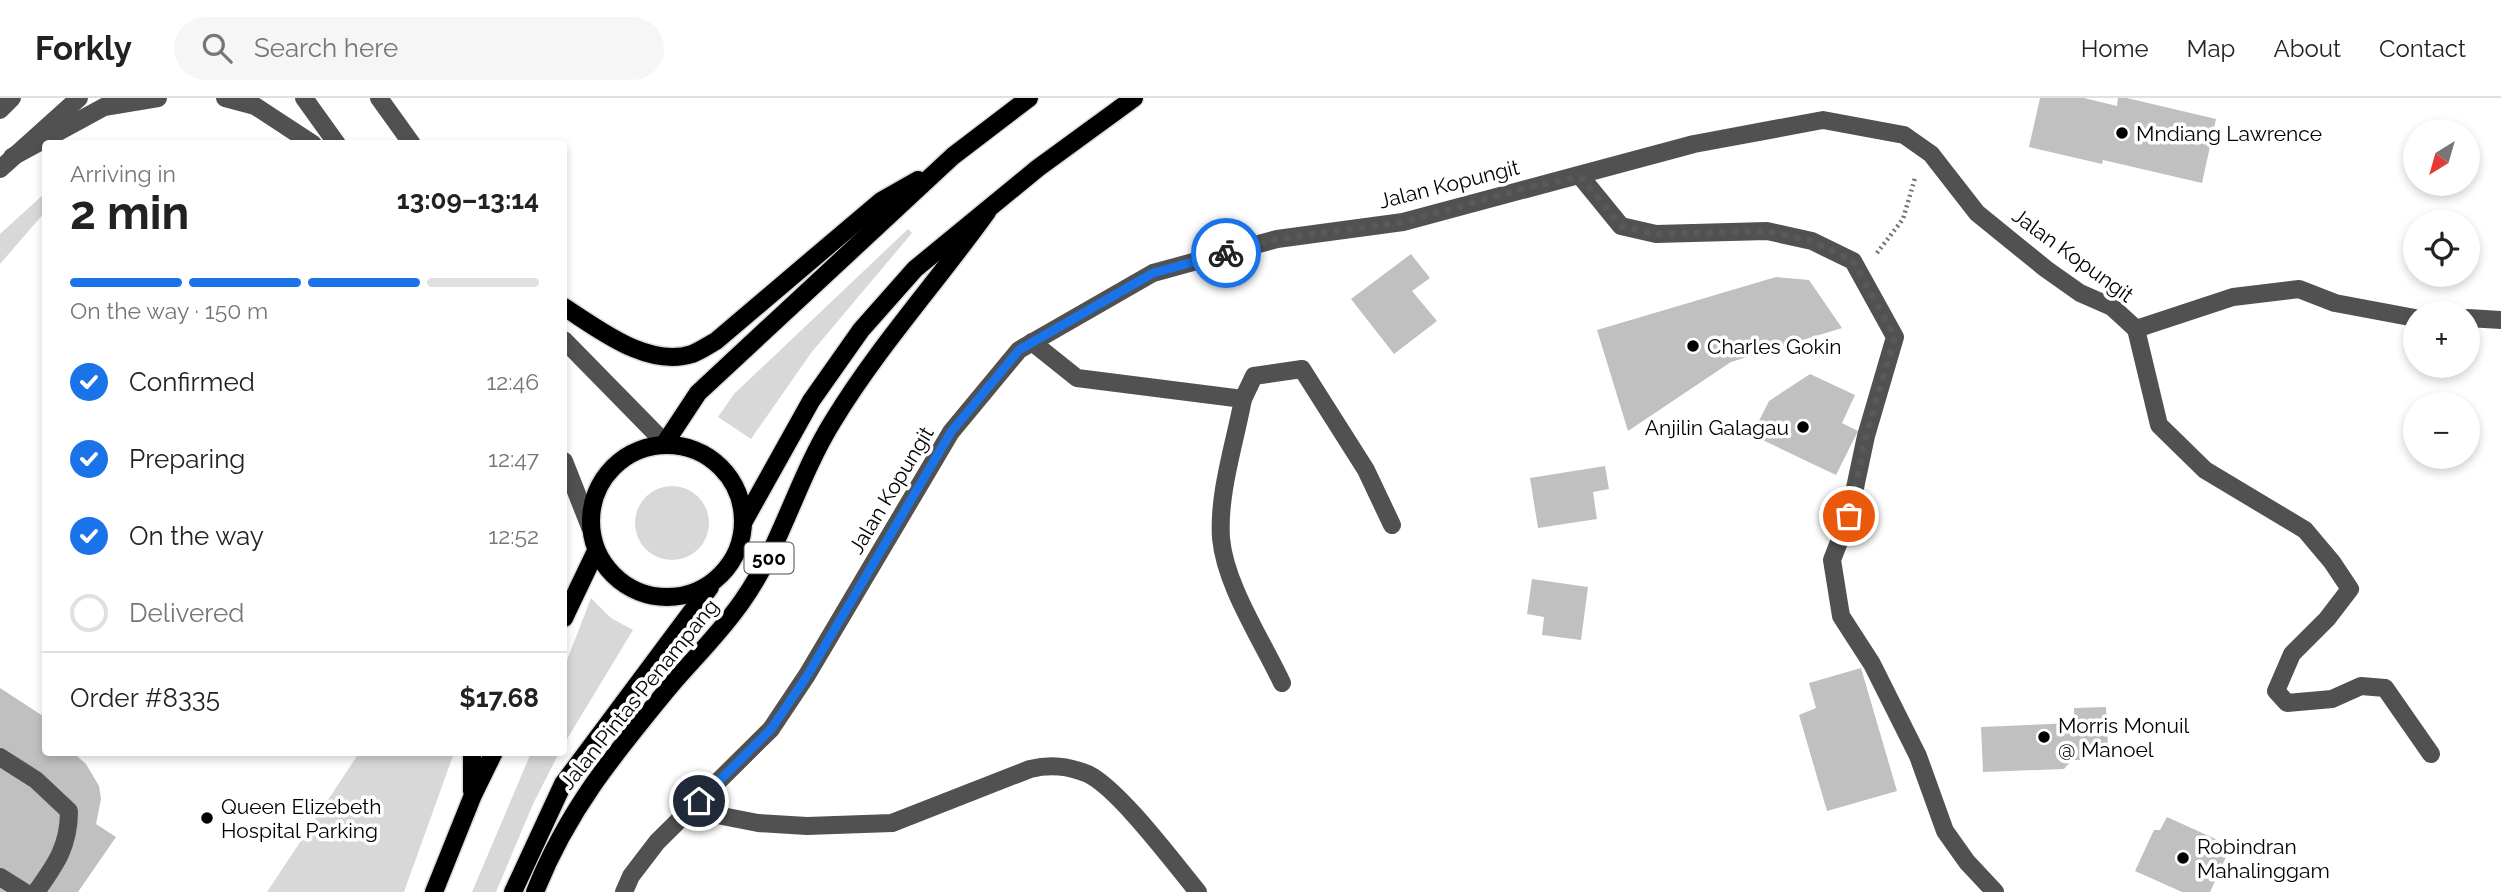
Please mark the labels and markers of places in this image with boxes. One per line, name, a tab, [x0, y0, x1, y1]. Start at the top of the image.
place label: Mndiang Lawrence	[2136, 121, 2322, 146]
marker: Mndiang Lawrence	[2114, 125, 2130, 141]
place label: Charles Gokin	[1707, 334, 1841, 359]
marker: Charles Gokin	[1685, 338, 1701, 354]
place label: Anjilin Galagau	[1645, 415, 1789, 440]
marker: Anjilin Galagau	[1795, 419, 1811, 435]
pin	[1819, 486, 1879, 546]
place label: Morris Monuil @ Manoel	[2058, 713, 2190, 762]
marker: Morris Monuil @ Manoel	[2036, 729, 2052, 745]
pin	[669, 771, 729, 831]
place label: Queen Elizebeth Hospital Parking	[221, 794, 381, 843]
marker: Queen Elizebeth Hospital Parking	[199, 810, 215, 826]
place label: Robindran Mahalinggam	[2197, 834, 2330, 883]
marker: Robindran Mahalinggam	[2175, 850, 2191, 866]

